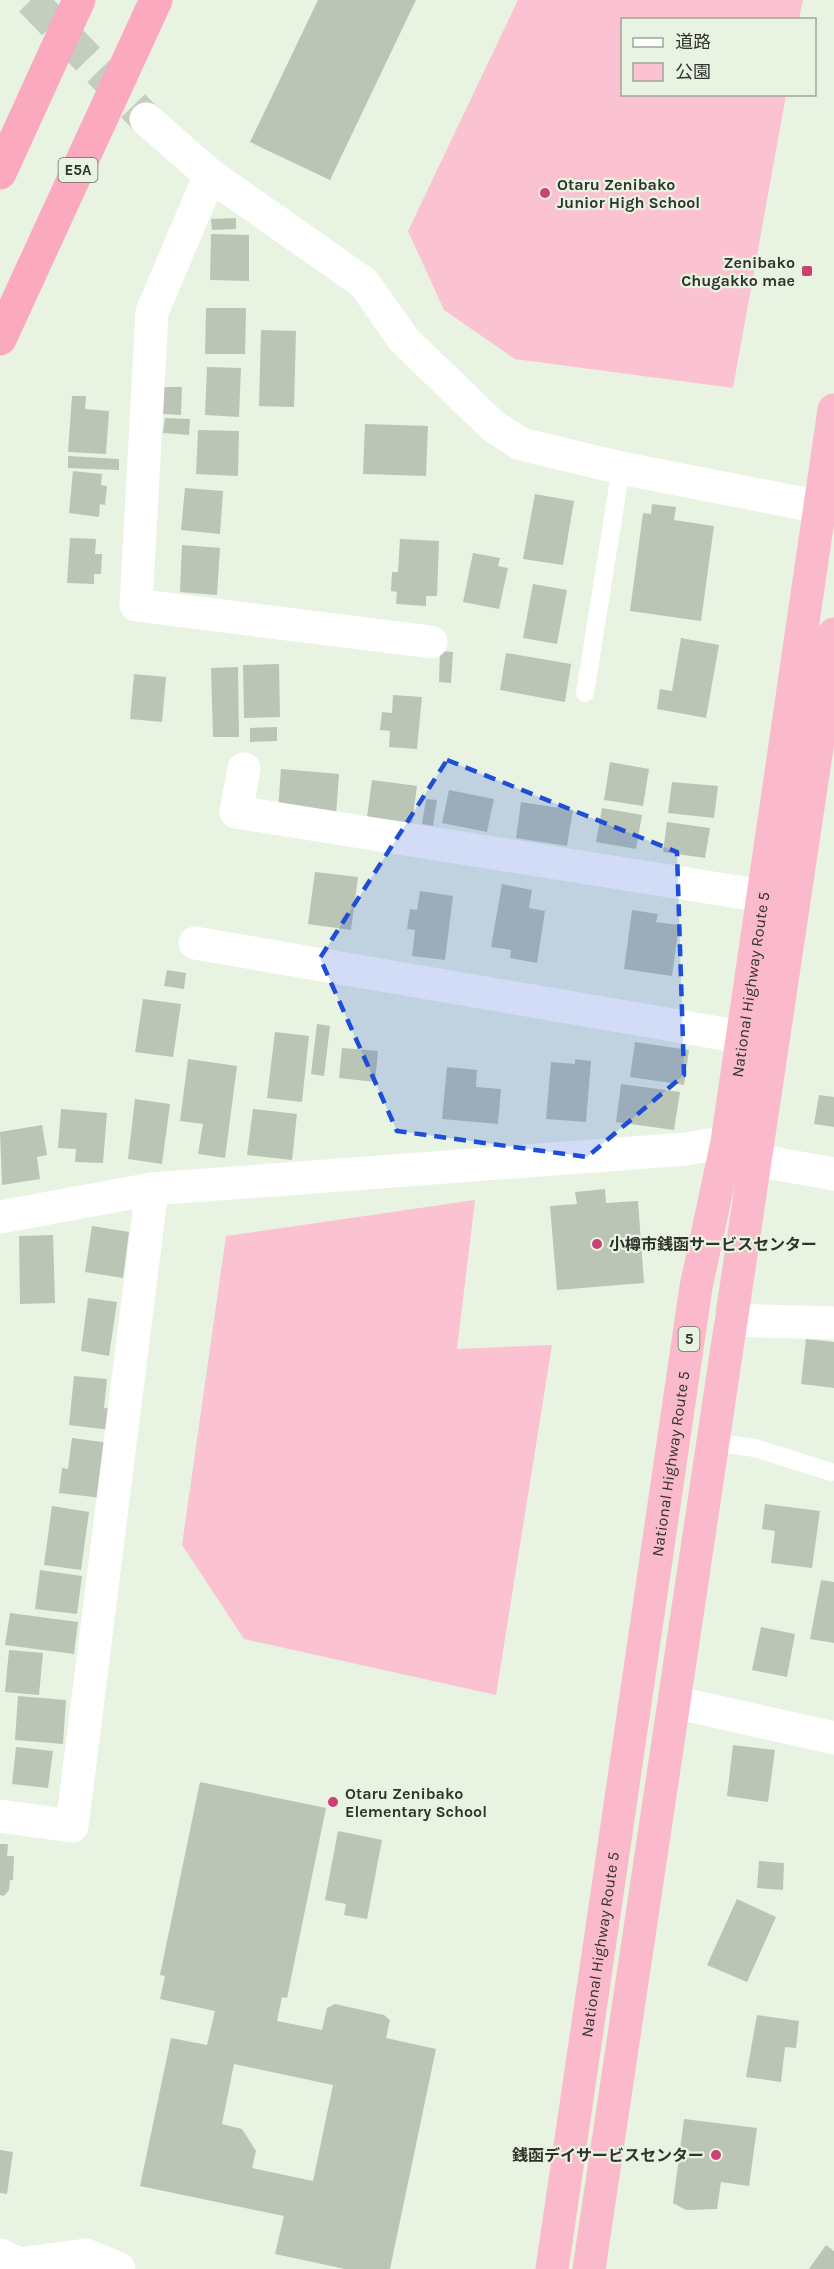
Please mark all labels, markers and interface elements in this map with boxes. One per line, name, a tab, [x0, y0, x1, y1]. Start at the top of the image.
legend	[621, 18, 816, 96]
text: 道路	[675, 31, 711, 53]
text: 公園	[675, 61, 711, 83]
road number: E5A	[58, 158, 98, 182]
place label: Otaru Zenibako Junior High School	[557, 175, 700, 212]
marker: Otaru Zenibako Junior High School	[538, 186, 552, 200]
place label: Zenibako Chugakko mae	[681, 253, 795, 290]
marker: Zenibako Chugakko mae	[800, 264, 814, 278]
street label: National Highway Route 5	[727, 890, 773, 1079]
place label: 小樽市銭函サービスセンター	[609, 1235, 817, 1254]
marker: 小樽市銭函サービスセンター	[590, 1237, 604, 1251]
road number: 5	[678, 1327, 700, 1351]
street label: National Highway Route 5	[647, 1370, 693, 1558]
place label: Otaru Zenibako Elementary School	[345, 1784, 487, 1821]
marker: Otaru Zenibako Elementary School	[326, 1795, 340, 1809]
street label: National Highway Route 5	[577, 1850, 623, 2039]
place label: 銭函デイサービスセンター	[512, 2146, 704, 2165]
marker: 銭函デイサービスセンター	[709, 2148, 723, 2162]

